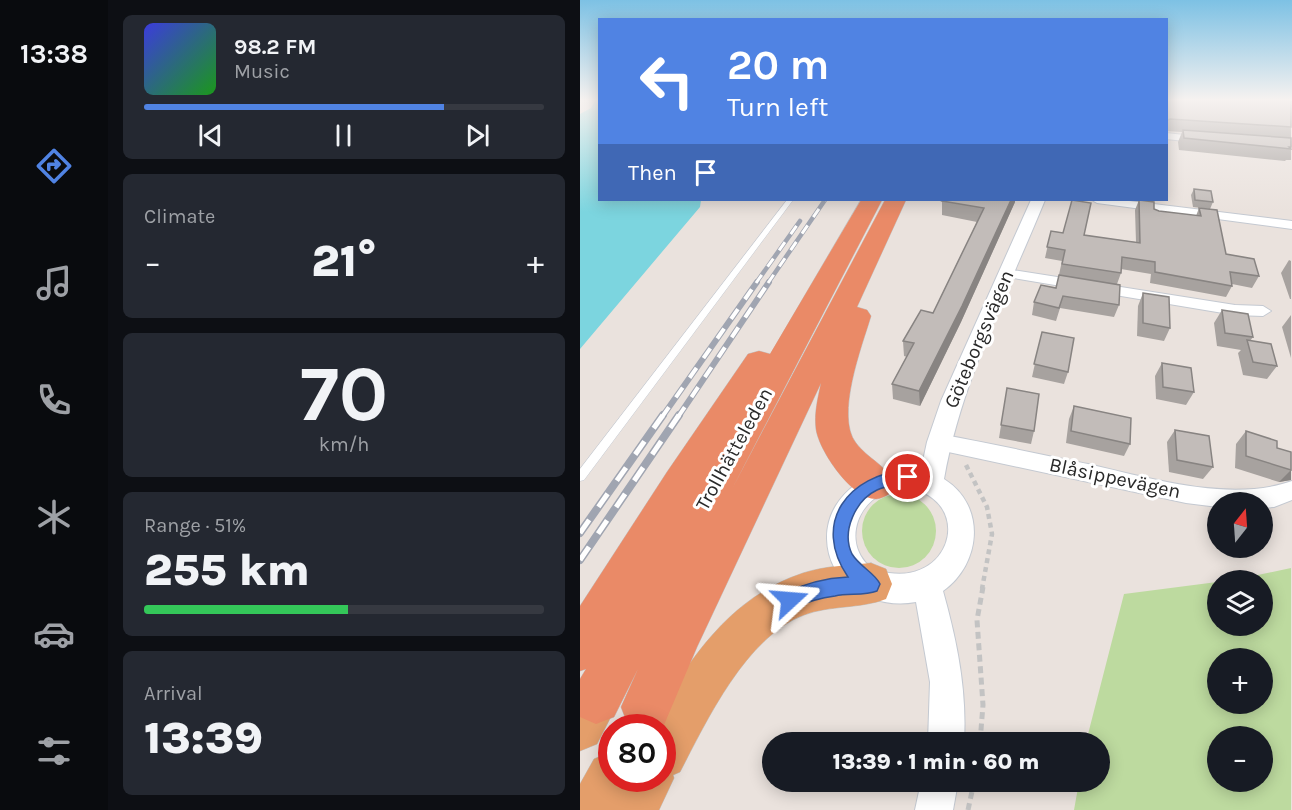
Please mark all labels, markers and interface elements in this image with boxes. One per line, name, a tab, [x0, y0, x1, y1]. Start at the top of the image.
text: 98.2 FM	[234, 34, 317, 60]
text: 13:38	[20, 38, 88, 70]
text: 20 m	[727, 40, 829, 90]
icon: left	[628, 42, 706, 120]
text: Music	[234, 60, 290, 83]
text: Turn left	[727, 91, 828, 123]
icon: previous	[194, 119, 227, 152]
icon: pause	[327, 119, 360, 152]
icon: next	[461, 119, 494, 152]
icon: directions	[33, 145, 75, 187]
icon: arrive	[689, 156, 722, 189]
text: Then	[628, 160, 677, 186]
text: Climate	[144, 205, 215, 228]
text: 21°	[311, 235, 377, 287]
text: −	[144, 243, 161, 281]
text: +	[527, 243, 544, 281]
icon: music	[33, 262, 75, 304]
street label: Göteborgsvägen	[940, 266, 1018, 412]
text: 70	[300, 348, 388, 440]
icon: phone	[33, 379, 75, 421]
street label: Trollhätteleden	[691, 384, 777, 514]
text: km/h	[319, 433, 369, 456]
pin	[882, 451, 933, 502]
street label: Blåsippevägen	[1047, 453, 1183, 503]
icon: arrive	[891, 460, 924, 493]
north arrow	[1207, 492, 1273, 558]
map controls	[1207, 492, 1273, 792]
icon: climate	[33, 496, 75, 538]
text: Range · 51%	[144, 514, 246, 537]
text: 255 km	[144, 544, 310, 596]
position arrow	[758, 568, 822, 632]
button: layers	[1207, 570, 1273, 636]
icon: car	[33, 613, 75, 655]
button: +	[1207, 648, 1273, 714]
text: Arrival	[144, 682, 203, 705]
text: 13:39	[144, 712, 263, 764]
speed limit sign: 80	[598, 714, 676, 792]
button: −	[1207, 726, 1273, 792]
icon: filters	[33, 730, 75, 772]
text: 13:39 · 1 min · 60 m	[833, 749, 1039, 775]

